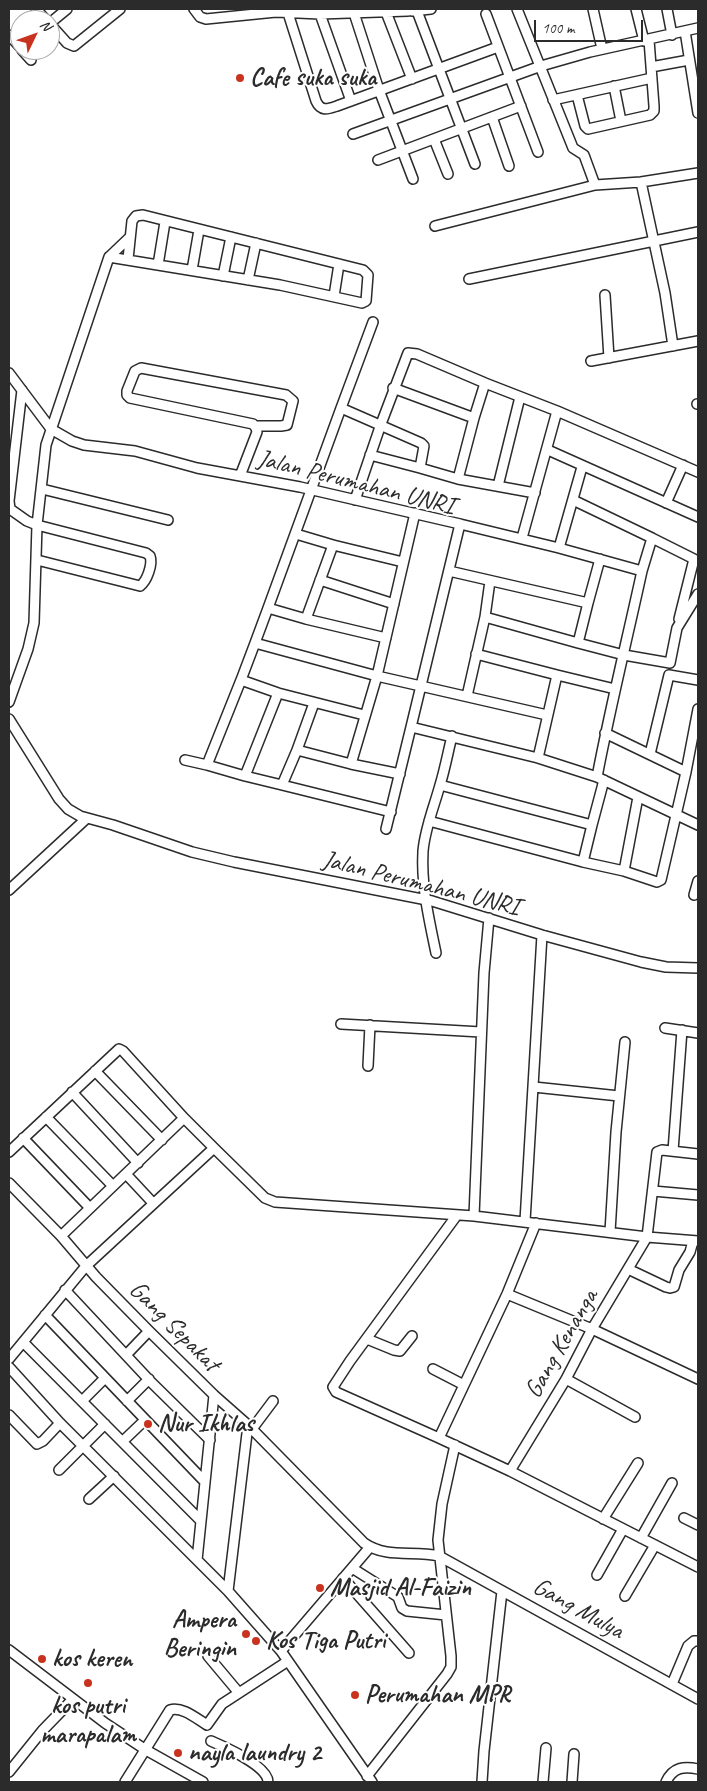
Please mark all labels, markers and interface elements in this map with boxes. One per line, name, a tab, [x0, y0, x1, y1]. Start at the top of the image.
north arrow	[10, 10, 60, 60]
scale bar	[537, 10, 646, 42]
text: N	[37, 16, 55, 34]
text: 100 m	[542, 19, 574, 38]
place label: Cafe suka suka	[250, 63, 376, 93]
marker: Cafe suka suka	[234, 72, 246, 84]
street label: Jalan Perumahan UNRI	[254, 444, 458, 522]
street label: Jalan Perumahan UNRI	[319, 845, 523, 923]
street label: Gang Sepakat	[122, 1275, 226, 1379]
street label: Gang Kenanga	[519, 1284, 605, 1404]
place label: Nur Ikhlas	[158, 1409, 254, 1439]
marker: Nur Ikhlas	[142, 1418, 154, 1430]
street label: Gang Mulya	[527, 1572, 629, 1646]
place label: Masjid Al-Faizin	[330, 1573, 471, 1603]
marker: Masjid Al-Faizin	[314, 1582, 326, 1594]
place label: Ampera Beringin	[164, 1605, 236, 1664]
place label: Kos Tiga Putri	[266, 1626, 385, 1656]
marker: Ampera Beringin	[240, 1628, 252, 1640]
marker: Kos Tiga Putri	[250, 1635, 262, 1647]
place label: kos keren	[52, 1644, 132, 1674]
marker: kos keren	[36, 1653, 48, 1665]
marker: kos putri marapalam	[82, 1677, 94, 1689]
place label: Perumahan MPR	[365, 1680, 511, 1710]
marker: Perumahan MPR	[349, 1689, 361, 1701]
place label: kos putri marapalam	[40, 1691, 136, 1750]
place label: nayla laundry 2	[188, 1738, 321, 1768]
marker: nayla laundry 2	[172, 1747, 184, 1759]

